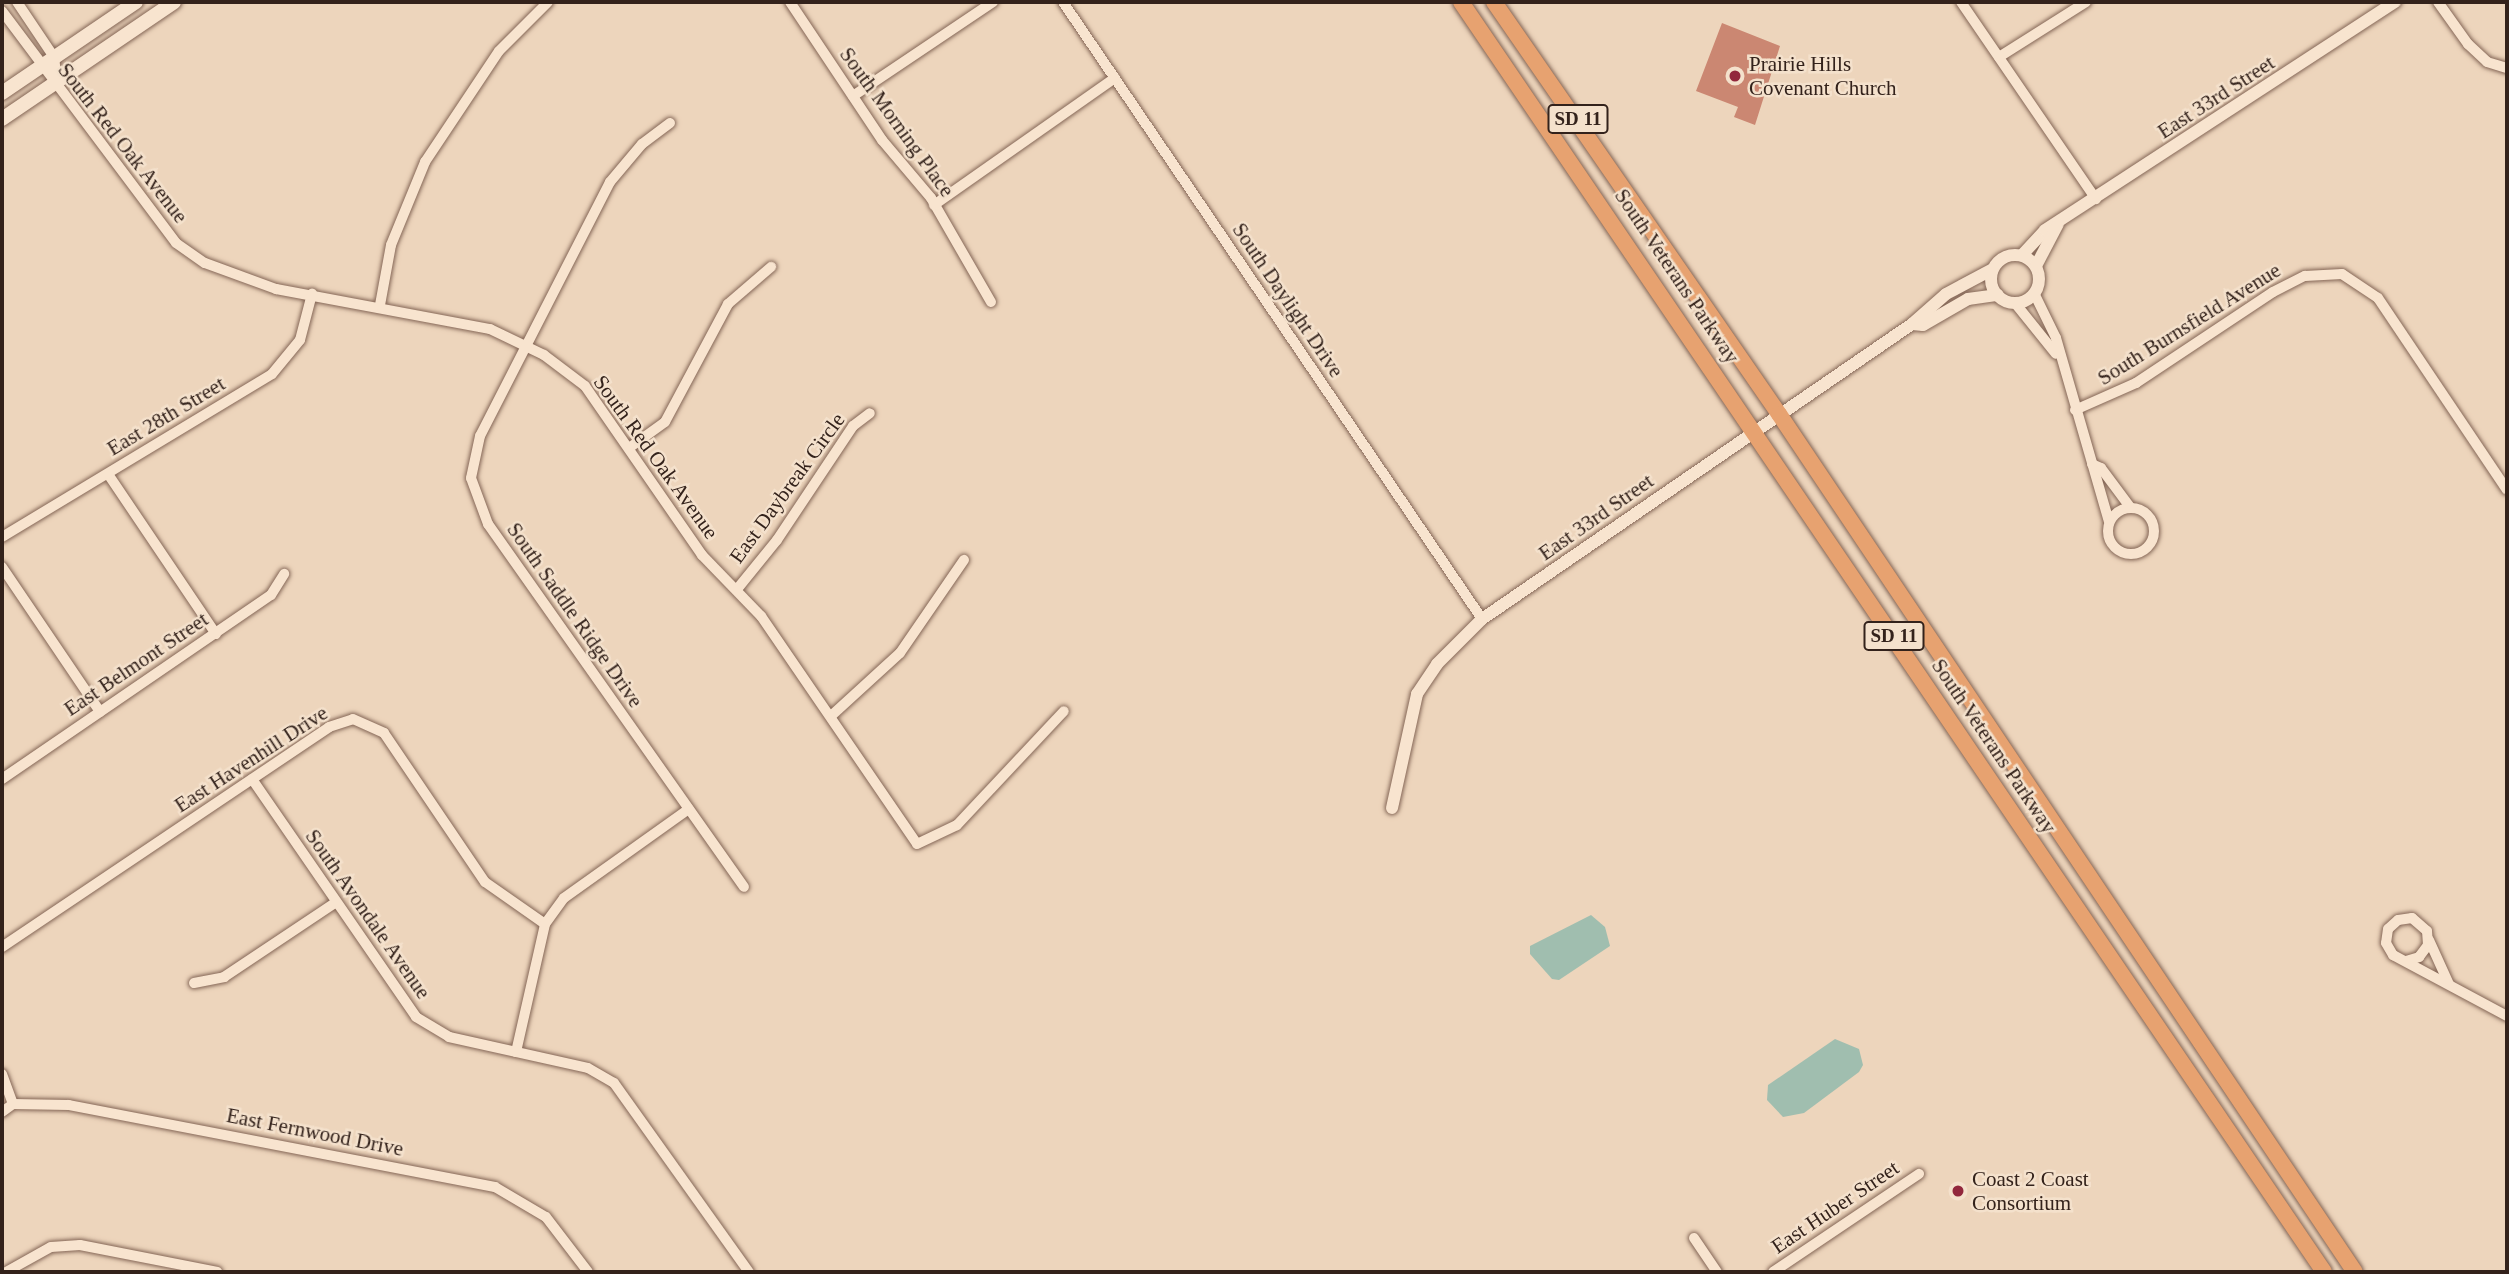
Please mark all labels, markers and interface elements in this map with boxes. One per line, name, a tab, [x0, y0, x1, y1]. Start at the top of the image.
street label: South Morning Place	[834, 42, 960, 202]
street label: East 33rd Street	[2153, 50, 2279, 144]
place label: Prairie Hills Covenant Church	[1749, 51, 1897, 101]
street label: South Red Oak Avenue	[52, 57, 194, 229]
marker: Prairie Hills Covenant Church	[1727, 68, 1743, 84]
road number: SD 11	[1546, 104, 1610, 134]
street label: South Veterans Parkway	[1609, 184, 1745, 368]
street label: South Daylight Drive	[1227, 218, 1349, 382]
street label: South Burnsfield Avenue	[2092, 257, 2286, 391]
street label: South Red Oak Avenue	[588, 370, 724, 544]
street label: East 28th Street	[103, 371, 229, 461]
street label: East Daybreak Circle	[724, 408, 850, 568]
street label: East 33rd Street	[1534, 468, 1658, 566]
street label: South Saddle Ridge Drive	[502, 518, 648, 712]
street label: East Belmont Street	[59, 607, 213, 721]
road number: SD 11	[1862, 621, 1926, 652]
street label: South Veterans Parkway	[1926, 654, 2062, 838]
street label: East Havenhill Drive	[170, 700, 332, 818]
street label: South Avondale Avenue	[299, 823, 437, 1005]
street label: East Fernwood Drive	[224, 1102, 406, 1162]
street label: East Huber Street	[1767, 1155, 1903, 1259]
place label: Coast 2 Coast Consortium	[1972, 1166, 2089, 1216]
marker: Coast 2 Coast Consortium	[1950, 1183, 1966, 1199]

